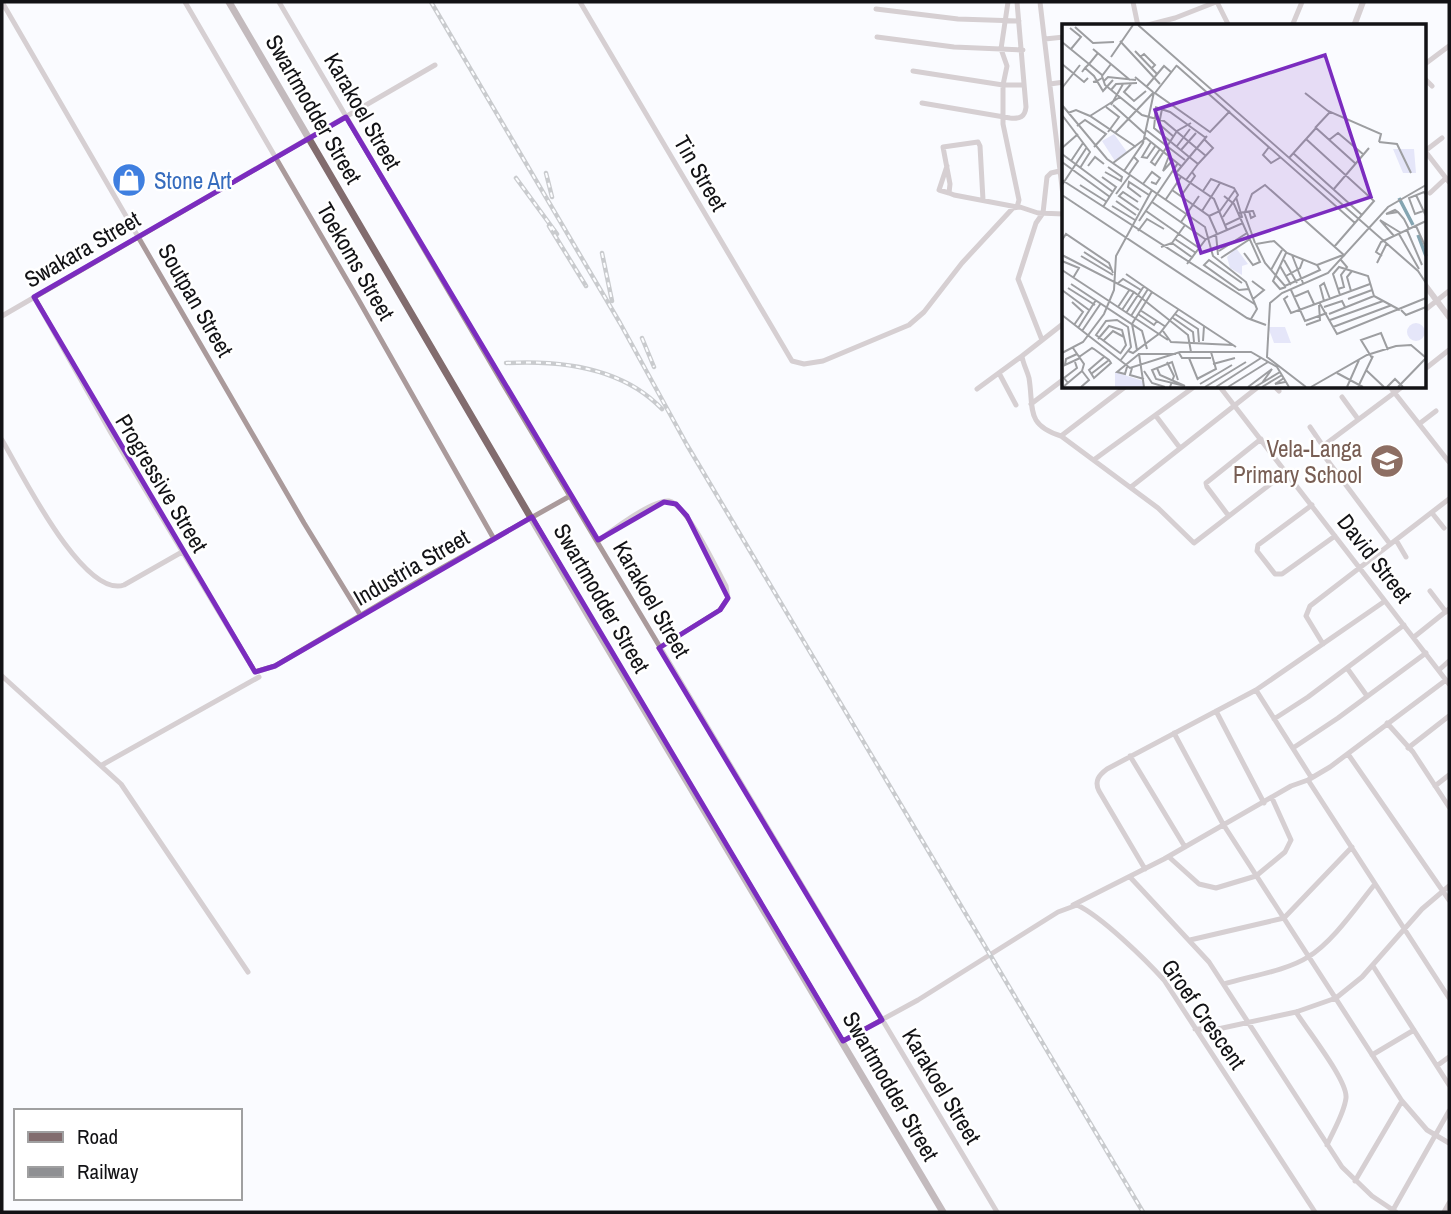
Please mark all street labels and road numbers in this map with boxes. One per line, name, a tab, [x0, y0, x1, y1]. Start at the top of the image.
street label: Swartmodder Street	[259, 29, 369, 189]
street label: Karakoel Street	[317, 47, 409, 175]
street label: Tin Street	[667, 130, 735, 216]
street label: Toekoms Street	[310, 197, 402, 325]
street label: Swakara Street	[18, 203, 146, 295]
street label: Soutpan Street	[151, 238, 241, 362]
street label: Progressive Street	[108, 408, 216, 558]
street label: David Street	[1331, 507, 1419, 609]
street label: Swartmodder Street	[547, 518, 657, 678]
street label: Industria Street	[347, 521, 475, 613]
street label: Karakoel Street	[606, 535, 698, 663]
street label: Groef Crescent	[1155, 953, 1253, 1075]
street label: Swartmodder Street	[836, 1006, 946, 1166]
street label: Karakoel Street	[895, 1022, 989, 1150]

